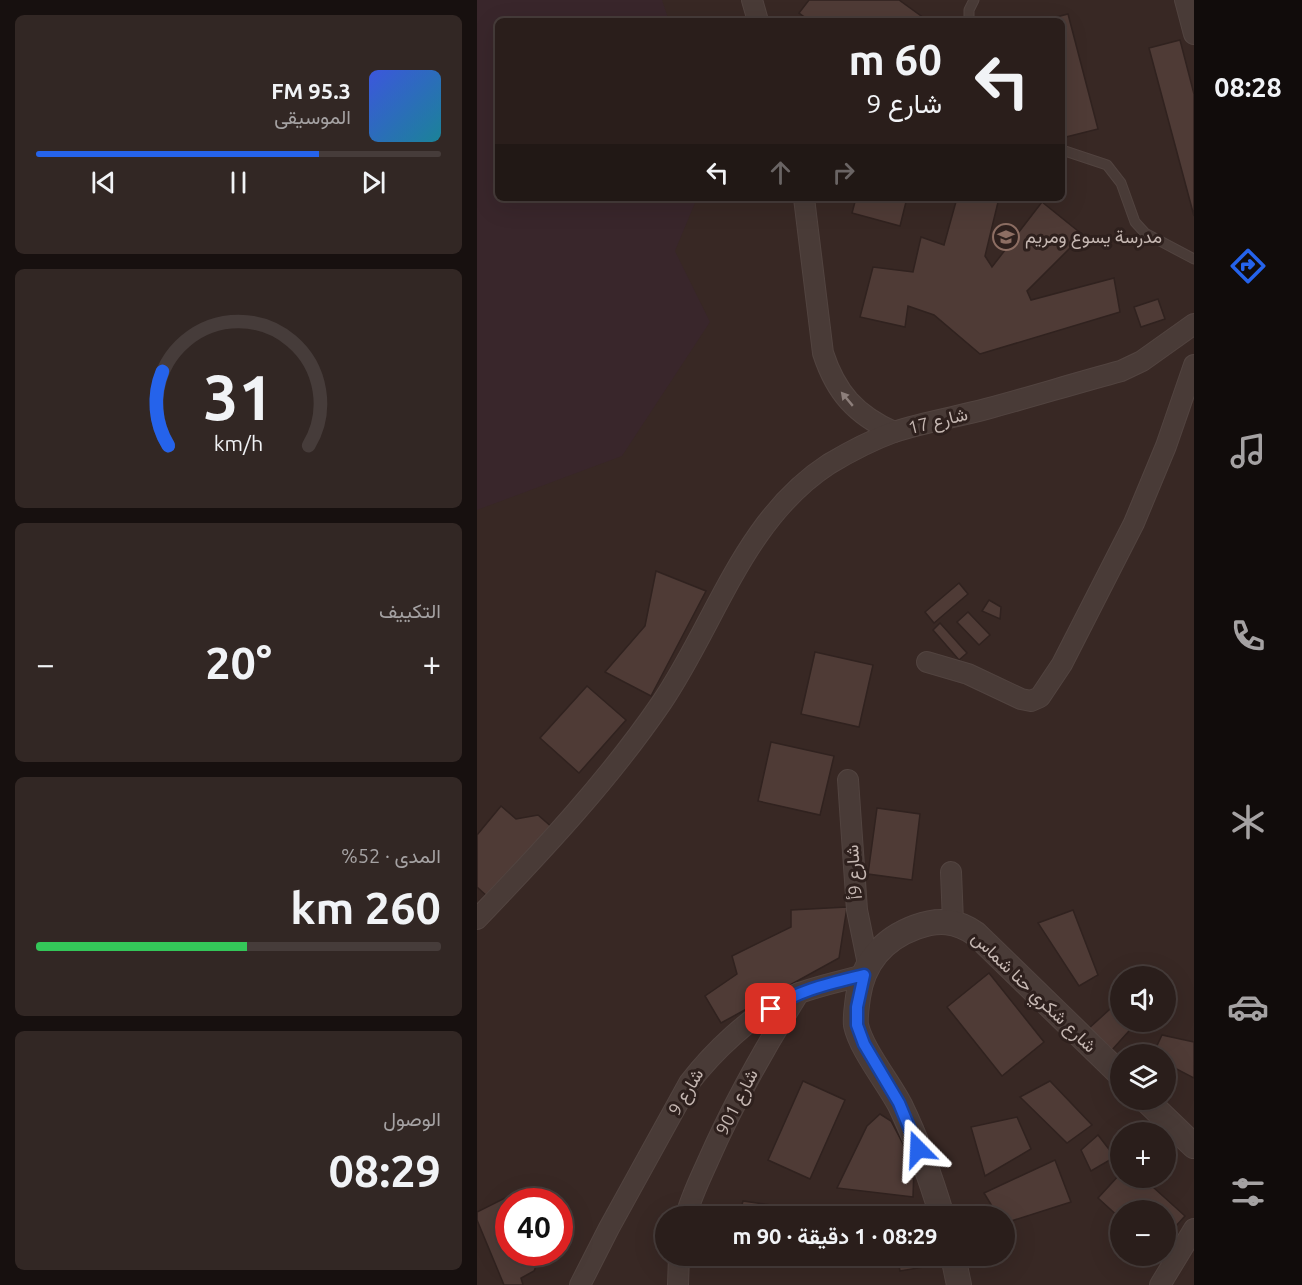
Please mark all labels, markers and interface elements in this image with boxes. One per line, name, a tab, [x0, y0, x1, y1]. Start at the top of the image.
text: 60 m	[848, 36, 942, 83]
icon: left	[963, 42, 1041, 120]
text: 08:28	[1214, 72, 1282, 102]
text: 95.3 FM	[271, 78, 351, 103]
text: شارع 9	[866, 88, 942, 118]
text: الموسيقى	[274, 105, 351, 128]
icon: left	[701, 156, 734, 189]
icon: ahead	[764, 156, 797, 189]
icon: right	[827, 156, 860, 189]
icon: previous	[87, 166, 120, 199]
icon: pause	[222, 166, 255, 199]
icon: next	[357, 166, 390, 199]
school or university icon: مدرسة يسوع ومريم	[991, 222, 1021, 252]
place label: مدرسة يسوع ومريم	[1025, 226, 1162, 249]
icon: directions	[1227, 245, 1269, 287]
text: 31	[203, 362, 274, 432]
one-way arrow	[841, 392, 854, 407]
street label: شارع 17	[906, 403, 970, 440]
icon: music	[1227, 430, 1269, 472]
text: km/h	[214, 431, 263, 455]
text: التكييف	[379, 599, 441, 622]
icon: phone	[1227, 615, 1269, 657]
text: 20°	[205, 637, 272, 688]
text: −	[36, 645, 55, 682]
text: +	[422, 645, 441, 682]
icon: climate	[1227, 801, 1269, 843]
text: المدى · 52%	[341, 844, 441, 867]
street label: شارع 9أ	[841, 844, 868, 900]
text: 260 km	[290, 882, 441, 933]
street label: شارع شكري حنا شماس	[964, 927, 1101, 1060]
map controls	[1110, 966, 1176, 1266]
button: sound	[1110, 966, 1176, 1032]
pin	[745, 983, 796, 1034]
icon: car	[1227, 986, 1269, 1028]
icon: arrive	[754, 992, 787, 1025]
button: layers	[1110, 1044, 1176, 1110]
street label: شارع 9	[664, 1065, 709, 1120]
street label: شارع 901	[711, 1065, 764, 1139]
text: الوصول	[383, 1107, 441, 1130]
position arrow	[886, 1117, 950, 1181]
button: +	[1110, 1122, 1176, 1188]
text: 08:29	[328, 1145, 441, 1196]
icon: filters	[1227, 1171, 1269, 1213]
speed limit sign: 40	[495, 1188, 573, 1266]
button: −	[1110, 1200, 1176, 1266]
text: 08:29 · 1 دقيقة · 90 m	[732, 1223, 938, 1248]

